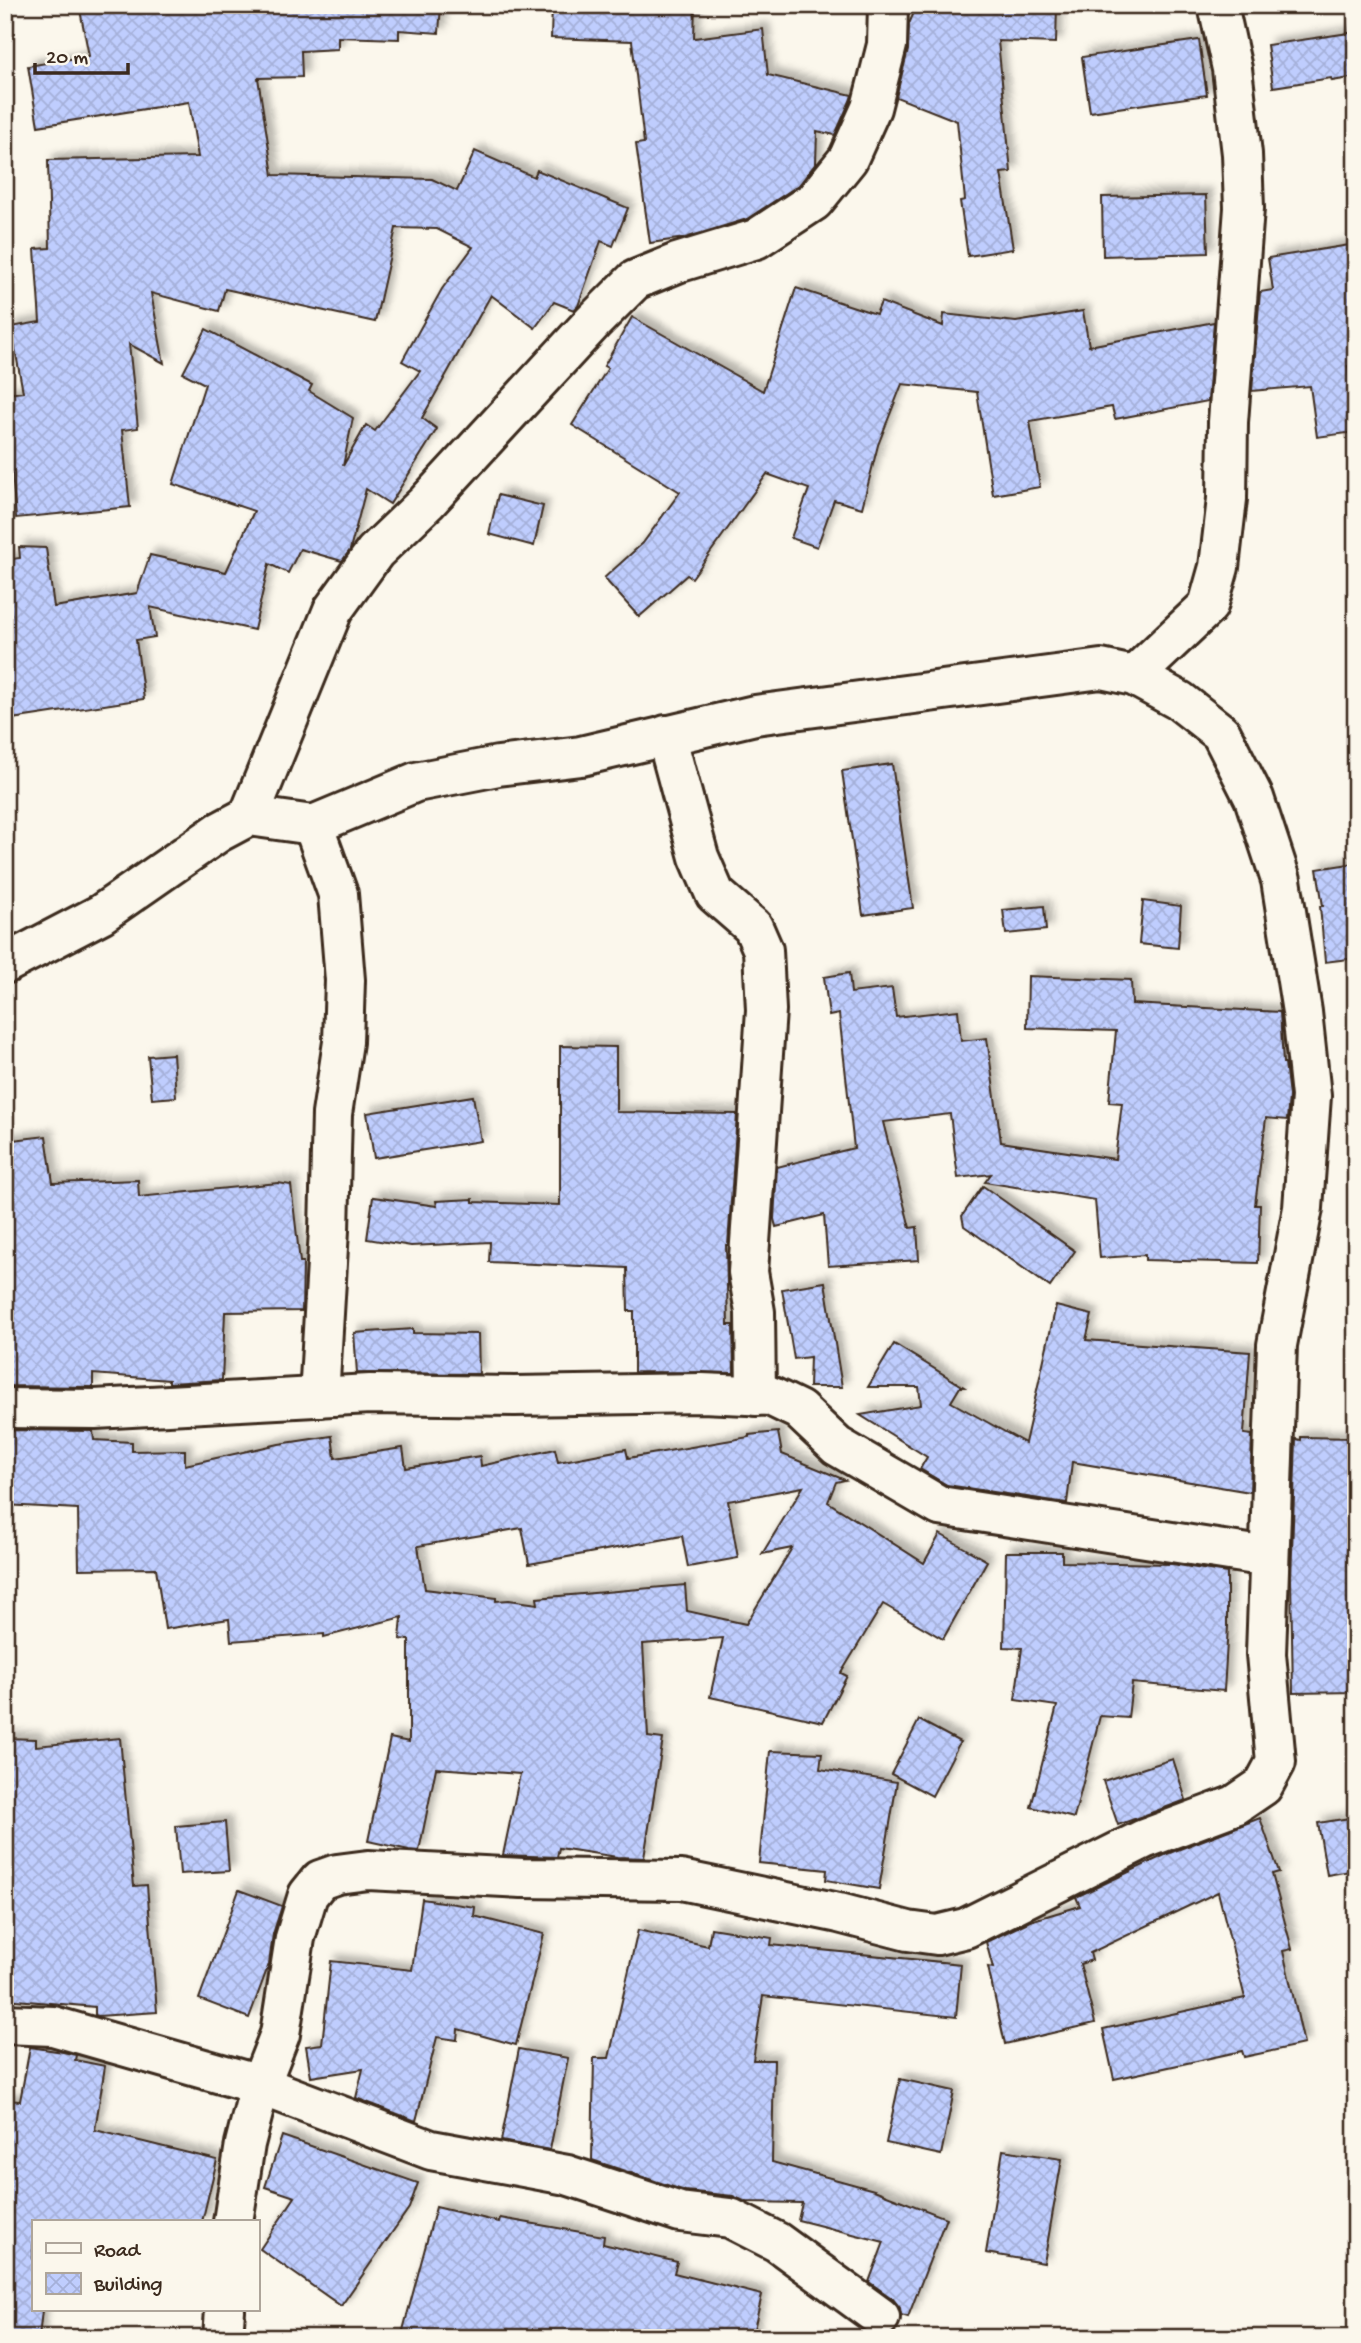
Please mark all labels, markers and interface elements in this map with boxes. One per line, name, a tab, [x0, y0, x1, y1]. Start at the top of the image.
scale bar	[35, 32, 128, 76]
text: 20 m	[46, 47, 88, 72]
legend	[32, 2220, 259, 2312]
text: Road	[94, 2240, 142, 2265]
text: Building	[93, 2274, 163, 2299]

